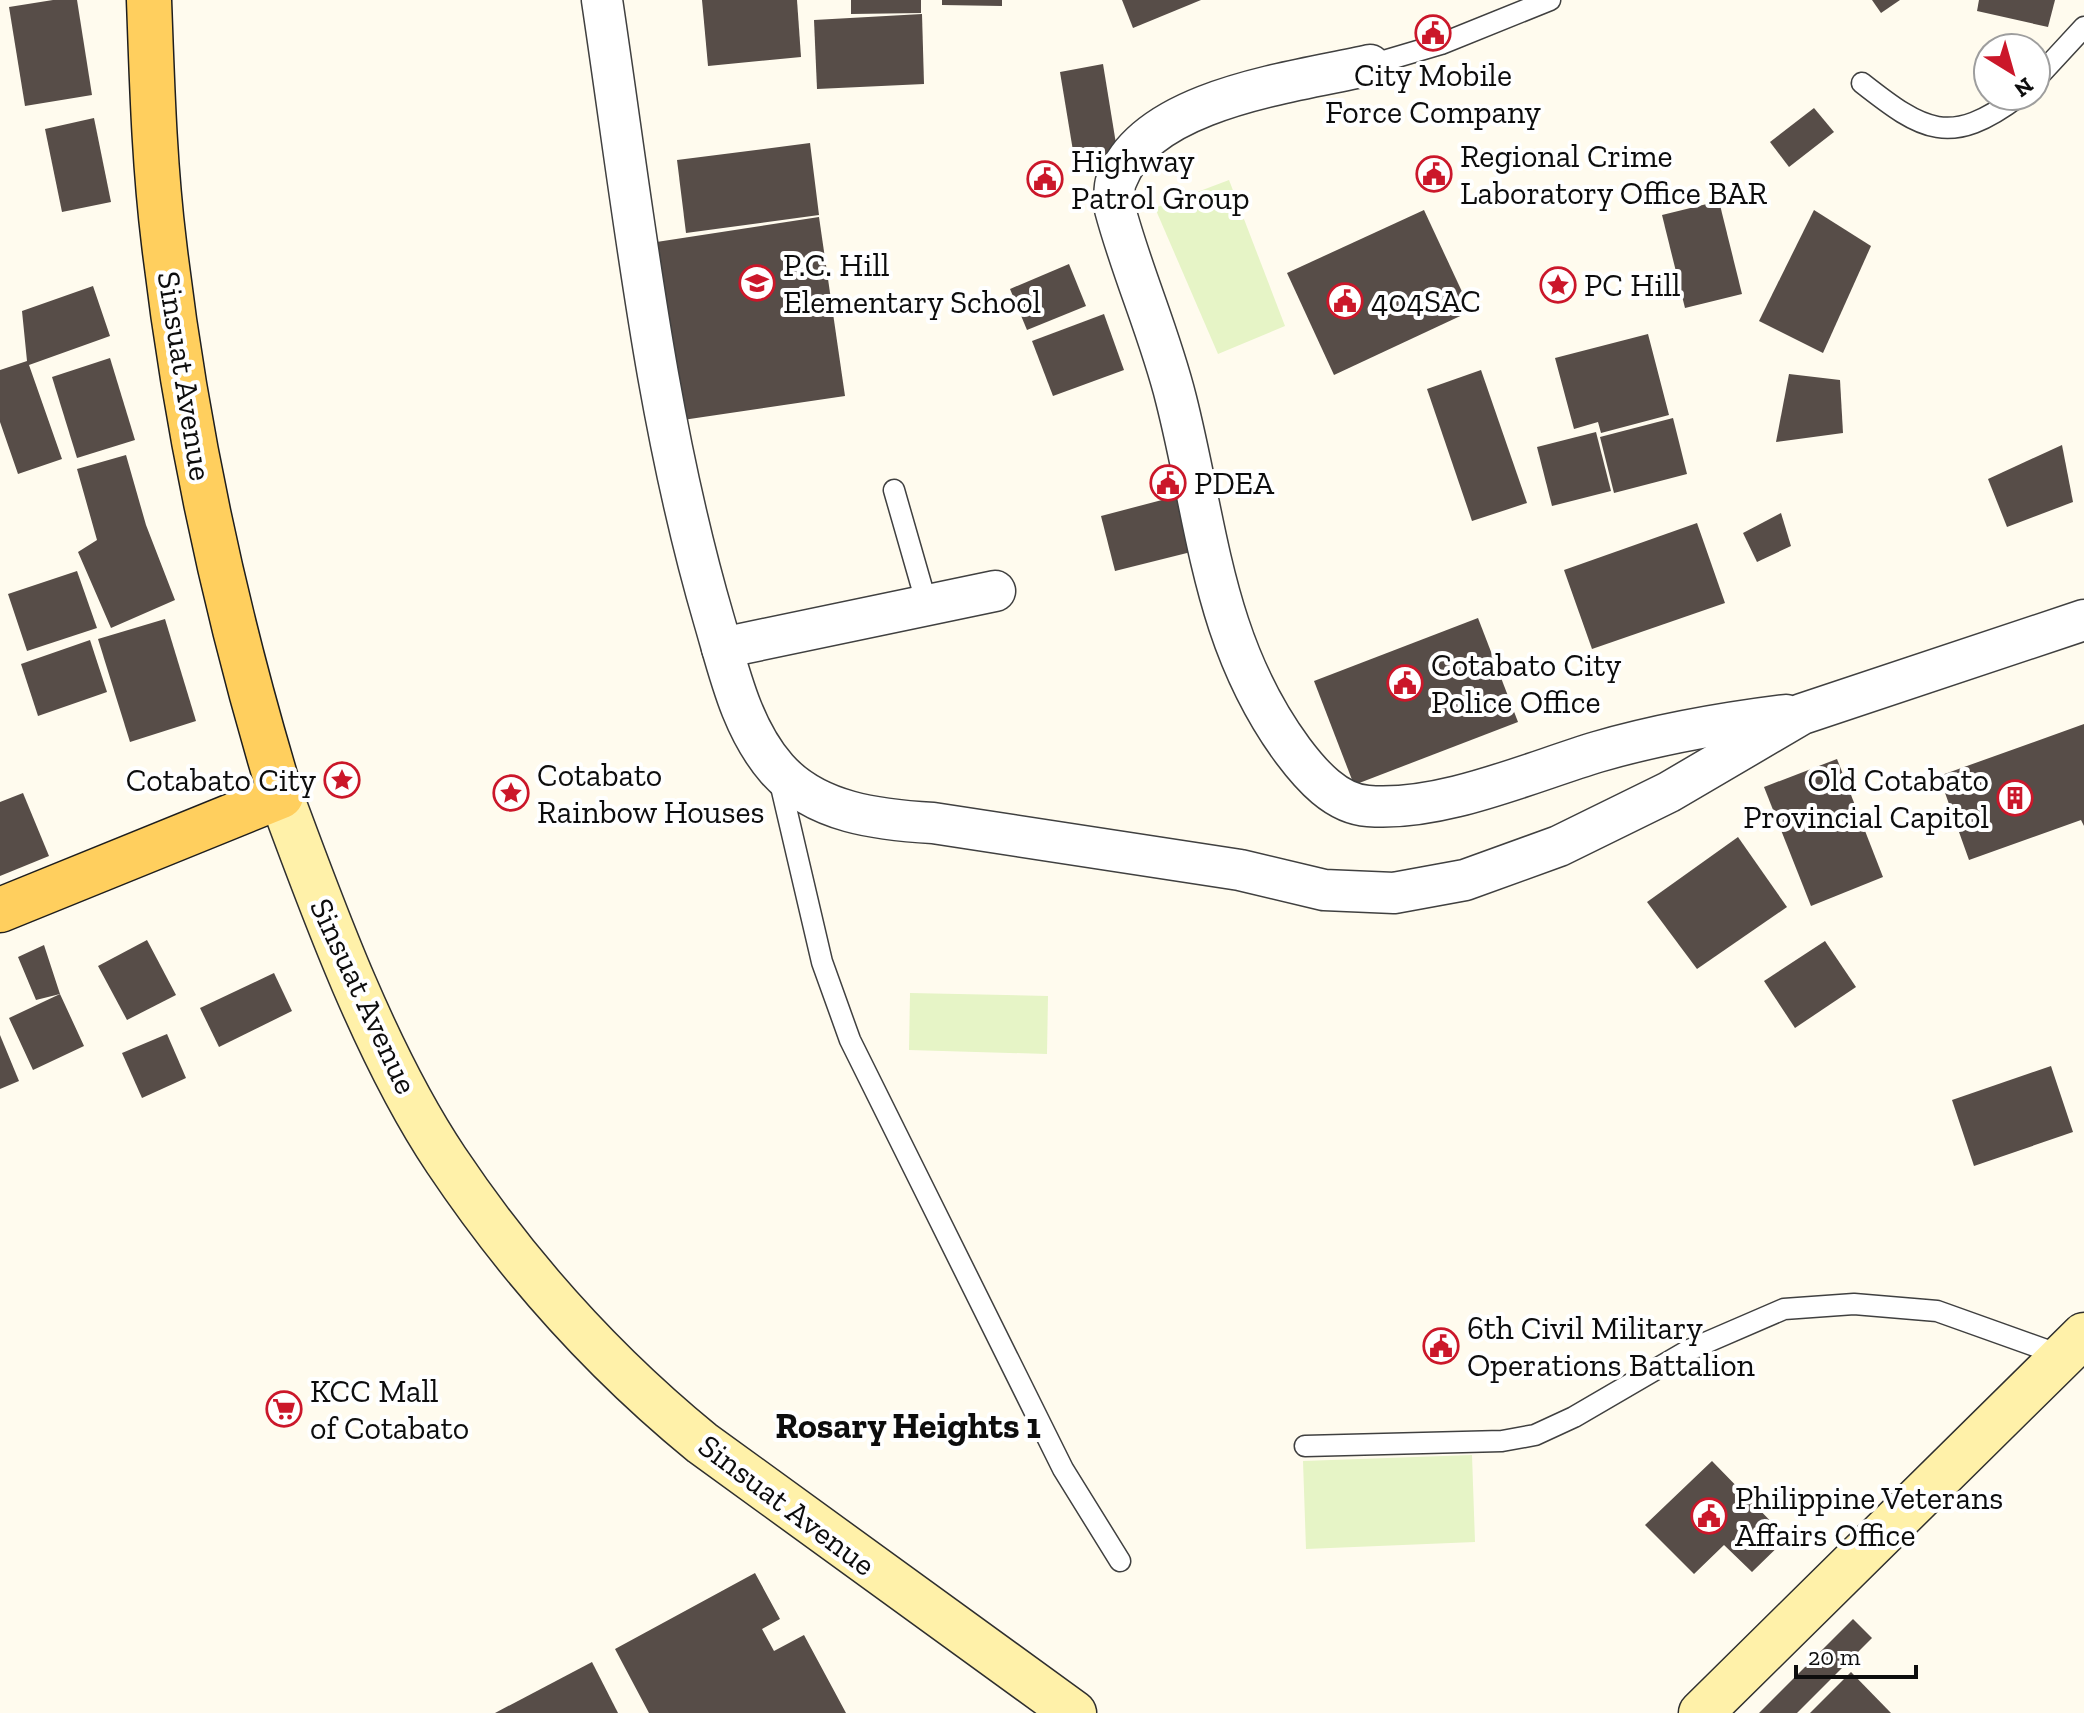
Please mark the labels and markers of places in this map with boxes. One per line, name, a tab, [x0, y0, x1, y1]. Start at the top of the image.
public building icon: City Mobile Force Company	[1414, 14, 1452, 52]
place label: City Mobile Force Company	[1325, 56, 1542, 131]
place label: Regional Crime Laboratory Office BAR	[1460, 137, 1767, 212]
place label: Highway Patrol Group	[1071, 142, 1250, 217]
public building icon: Regional Crime Laboratory Office BAR	[1415, 155, 1453, 193]
public building icon: Highway Patrol Group	[1026, 160, 1064, 198]
place label: P.C. Hill Elementary School	[783, 246, 1041, 321]
school or university icon: P.C. Hill Elementary School	[738, 264, 776, 302]
place icon: PC Hill	[1539, 266, 1577, 304]
place label: PC Hill	[1584, 266, 1680, 304]
public building icon: 404SAC	[1326, 282, 1364, 320]
place label: 404SAC	[1371, 282, 1481, 320]
public building icon: PDEA	[1149, 464, 1187, 502]
place label: PDEA	[1194, 464, 1274, 502]
place label: Cotabato City Police Office	[1431, 646, 1622, 721]
public building icon: Cotabato City Police Office	[1386, 664, 1424, 702]
place label: Cotabato Rainbow Houses	[537, 756, 765, 831]
place label: Cotabato City	[126, 761, 317, 799]
place icon: Cotabato City	[323, 761, 361, 799]
place label: Old Cotabato Provincial Capitol	[1743, 761, 1989, 836]
place icon: Cotabato Rainbow Houses	[492, 774, 530, 812]
building icon: Old Cotabato Provincial Capitol	[1996, 779, 2034, 817]
place label: 6th Civil Military Operations Battalion	[1467, 1309, 1756, 1384]
public building icon: 6th Civil Military Operations Battalion	[1422, 1327, 1460, 1365]
place label: KCC Mall of Cotabato	[310, 1372, 469, 1447]
supermarket icon: KCC Mall of Cotabato	[265, 1390, 303, 1428]
place label: Philippine Veterans Affairs Office	[1735, 1479, 2003, 1554]
public building icon: Philippine Veterans Affairs Office	[1690, 1497, 1728, 1535]

